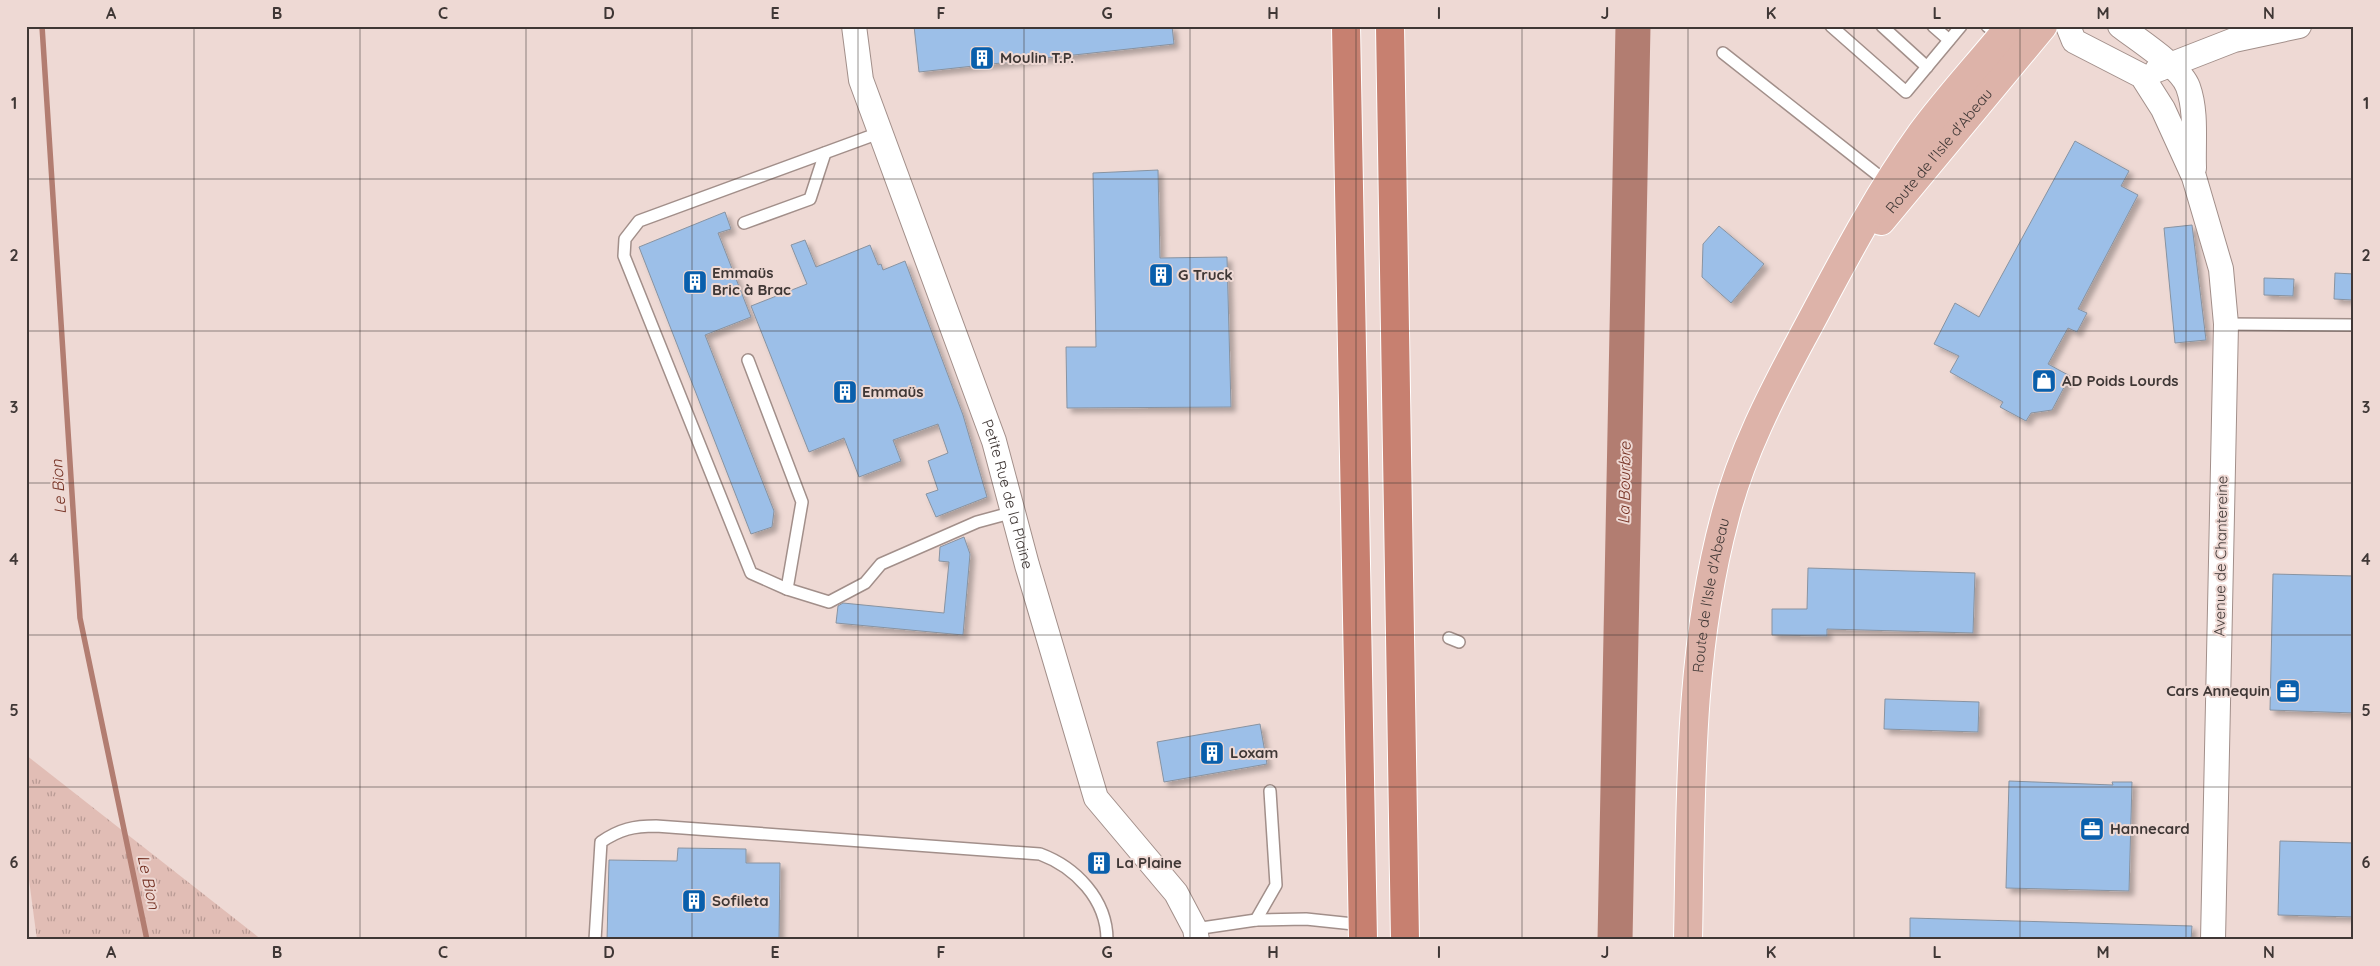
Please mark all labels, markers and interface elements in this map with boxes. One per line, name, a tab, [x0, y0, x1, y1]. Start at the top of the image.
text: A	[106, 3, 117, 23]
text: B	[272, 3, 282, 23]
text: C	[438, 3, 448, 23]
text: D	[603, 3, 615, 23]
text: E	[770, 3, 780, 23]
text: F	[937, 3, 946, 23]
text: G	[1101, 3, 1113, 23]
text: H	[1267, 3, 1279, 23]
text: I	[1437, 3, 1441, 23]
text: J	[1601, 3, 1609, 23]
text: K	[1766, 3, 1776, 23]
text: L	[1933, 3, 1942, 23]
text: M	[2096, 3, 2110, 23]
text: N	[2263, 3, 2275, 23]
building icon: Moulin T.P.	[969, 45, 995, 71]
place label: Moulin T.P.	[1000, 48, 1074, 67]
street label: Route de l'Isle d'Abeau	[1881, 84, 1996, 217]
text: 1	[11, 93, 17, 113]
text: 1	[2363, 93, 2369, 113]
text: 2	[9, 245, 19, 265]
text: 2	[2361, 245, 2371, 265]
building icon: G Truck	[1148, 262, 1174, 288]
place label: Emmaüs Bric à Brac	[712, 263, 791, 299]
place label: G Truck	[1178, 265, 1233, 284]
building icon: Emmaüs Bric à Brac	[682, 269, 708, 295]
shop icon: AD Poids Lourds	[2031, 368, 2057, 394]
place label: AD Poids Lourds	[2062, 371, 2179, 390]
building icon: Emmaüs	[832, 379, 858, 405]
place label: Emmaüs	[862, 382, 924, 401]
text: 3	[10, 397, 18, 417]
text: 3	[2362, 397, 2370, 417]
street label: Petite Rue de la Plaine	[978, 417, 1038, 571]
water label: La Bourbre	[1613, 441, 1635, 524]
water label: Le Bion	[46, 458, 70, 515]
street label: Avenue de Chantereine	[2210, 475, 2231, 637]
street label: Route de l'Isle d'Abeau	[1688, 516, 1733, 674]
text: 4	[9, 549, 19, 569]
text: 4	[2361, 549, 2371, 569]
office icon: Cars Annequin	[2275, 678, 2301, 704]
place label: Cars Annequin	[2166, 681, 2270, 700]
text: 5	[9, 700, 19, 720]
text: 5	[2361, 700, 2371, 720]
building icon: Loxam	[1199, 740, 1225, 766]
place label: Loxam	[1230, 743, 1278, 762]
office icon: Hannecard	[2079, 816, 2105, 842]
place label: Hannecard	[2110, 819, 2190, 838]
building icon: La Plaine	[1086, 850, 1112, 876]
text: 6	[10, 852, 19, 872]
text: 6	[2362, 852, 2371, 872]
water label: Le Bion	[134, 853, 165, 912]
place label: La Plaine	[1116, 853, 1182, 872]
building icon: Sofileta	[681, 888, 707, 914]
place label: Sofileta	[712, 891, 769, 910]
text: A	[106, 942, 117, 962]
text: B	[272, 942, 282, 962]
text: C	[438, 942, 448, 962]
text: D	[603, 942, 615, 962]
text: E	[770, 942, 780, 962]
text: F	[937, 942, 946, 962]
text: G	[1101, 942, 1113, 962]
text: H	[1267, 942, 1279, 962]
text: I	[1437, 942, 1441, 962]
text: J	[1601, 942, 1609, 962]
text: K	[1766, 942, 1776, 962]
text: L	[1933, 942, 1942, 962]
text: M	[2096, 942, 2110, 962]
text: N	[2263, 942, 2275, 962]

